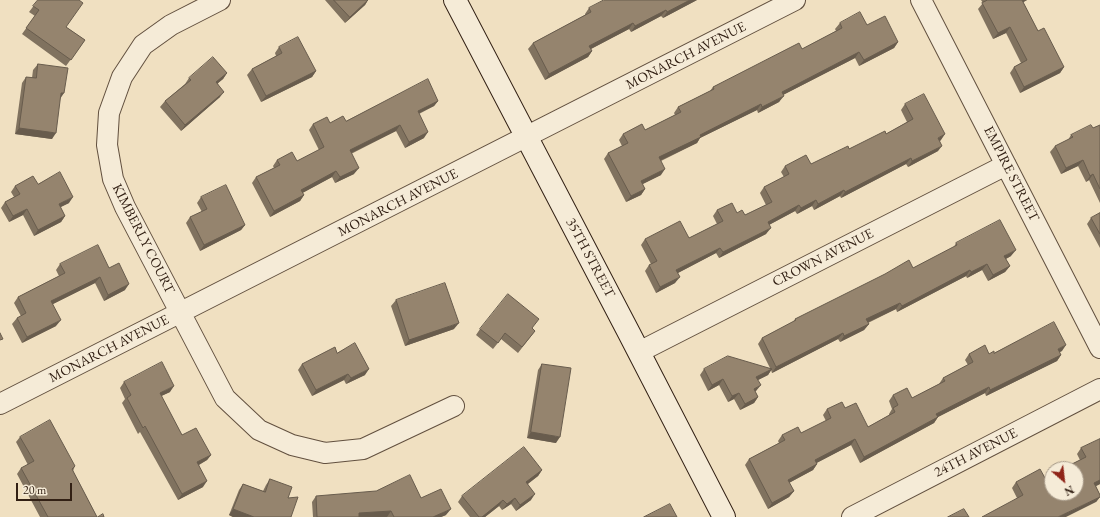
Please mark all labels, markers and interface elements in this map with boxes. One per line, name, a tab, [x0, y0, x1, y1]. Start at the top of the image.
street label: MONARCH AVENUE	[623, 18, 749, 94]
street label: EMPIRE STREET	[980, 124, 1042, 224]
street label: MONARCH AVENUE	[335, 165, 461, 241]
street label: KIMBERLY COURT	[108, 181, 178, 297]
street label: 35TH STREET	[562, 215, 618, 301]
street label: CROWN AVENUE	[770, 225, 876, 291]
street label: MONARCH AVENUE	[46, 311, 172, 387]
street label: 24TH AVENUE	[932, 425, 1020, 481]
north arrow	[1044, 461, 1084, 501]
scale bar	[18, 475, 74, 501]
text: 20 m	[23, 482, 46, 498]
text: N	[1062, 482, 1076, 499]

